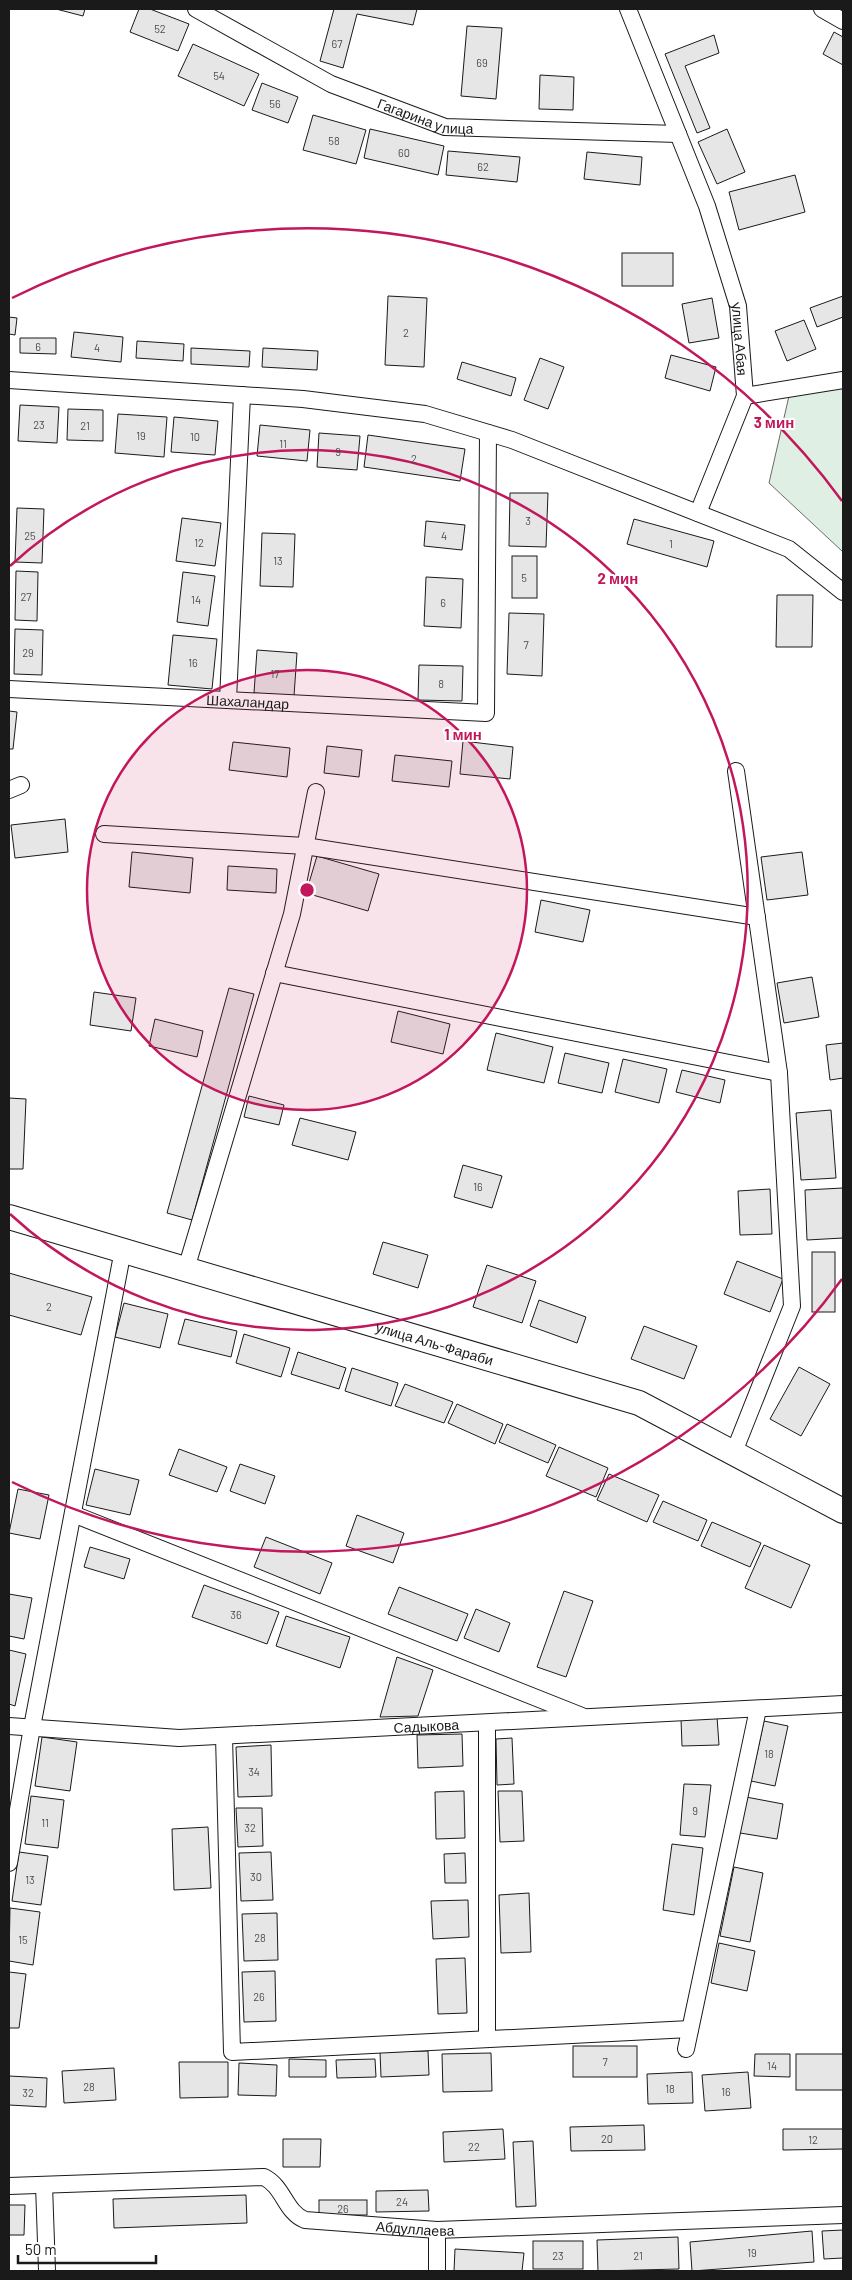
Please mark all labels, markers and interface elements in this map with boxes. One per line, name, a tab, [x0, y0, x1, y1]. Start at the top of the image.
house number: 52	[154, 22, 166, 35]
house number: 67	[332, 37, 342, 50]
house number: 69	[476, 56, 488, 69]
house number: 54	[213, 69, 225, 82]
street label: Гагарина улица	[375, 94, 474, 136]
house number: 56	[269, 97, 281, 110]
house number: 58	[328, 134, 340, 147]
house number: 60	[398, 146, 410, 159]
house number: 62	[477, 160, 489, 173]
street label: улица Абая	[729, 300, 752, 376]
house number: 2	[403, 326, 409, 339]
house number: 6	[35, 340, 41, 353]
house number: 4	[94, 341, 100, 354]
text: 3 мин	[754, 413, 794, 431]
house number: 23	[33, 418, 45, 431]
house number: 21	[80, 419, 90, 432]
house number: 19	[136, 429, 146, 442]
house number: 10	[190, 430, 200, 443]
house number: 11	[279, 437, 287, 450]
house number: 9	[335, 445, 341, 458]
house number: 2	[411, 452, 417, 465]
house number: 3	[525, 514, 531, 527]
house number: 25	[24, 529, 36, 542]
house number: 4	[441, 529, 447, 542]
house number: 12	[194, 536, 204, 549]
house number: 1	[669, 537, 673, 550]
house number: 13	[273, 554, 283, 567]
text: 2 мин	[598, 569, 638, 587]
house number: 5	[521, 571, 527, 584]
house number: 27	[20, 590, 32, 603]
house number: 14	[191, 593, 201, 606]
house number: 6	[440, 596, 446, 609]
house number: 7	[523, 638, 529, 651]
house number: 29	[22, 646, 34, 659]
house number: 16	[188, 656, 198, 669]
house number: 17	[270, 667, 280, 680]
house number: 8	[438, 677, 444, 690]
street label: Шахаландар	[206, 690, 290, 712]
text: 1 мин	[444, 725, 482, 743]
centre of rings	[298, 881, 316, 899]
house number: 16	[473, 1180, 483, 1193]
house number: 2	[46, 1300, 52, 1313]
street label: улица Аль-Фараби	[374, 1317, 496, 1368]
house number: 36	[230, 1608, 242, 1621]
street label: Садыкова	[393, 1715, 460, 1736]
house number: 18	[764, 1747, 774, 1760]
house number: 34	[248, 1765, 260, 1778]
house number: 9	[692, 1804, 698, 1817]
house number: 11	[41, 1816, 49, 1829]
house number: 32	[244, 1821, 256, 1834]
house number: 30	[250, 1870, 262, 1883]
house number: 13	[25, 1873, 35, 1886]
house number: 28	[254, 1931, 266, 1944]
house number: 15	[18, 1933, 28, 1946]
house number: 26	[253, 1990, 265, 2003]
house number: 7	[602, 2055, 608, 2068]
house number: 14	[767, 2059, 777, 2072]
house number: 28	[83, 2080, 95, 2093]
house number: 18	[665, 2082, 675, 2095]
house number: 16	[721, 2085, 731, 2098]
house number: 32	[22, 2086, 34, 2099]
house number: 20	[601, 2132, 613, 2145]
house number: 12	[808, 2133, 818, 2146]
house number: 22	[468, 2140, 480, 2153]
house number: 24	[396, 2195, 408, 2208]
house number: 26	[337, 2202, 349, 2215]
street label: Абдуллаева	[375, 2217, 455, 2239]
scale bar	[18, 2232, 155, 2264]
text: 50 m	[25, 2240, 57, 2258]
house number: 19	[747, 2246, 757, 2259]
house number: 23	[552, 2249, 564, 2262]
house number: 21	[633, 2249, 643, 2262]

